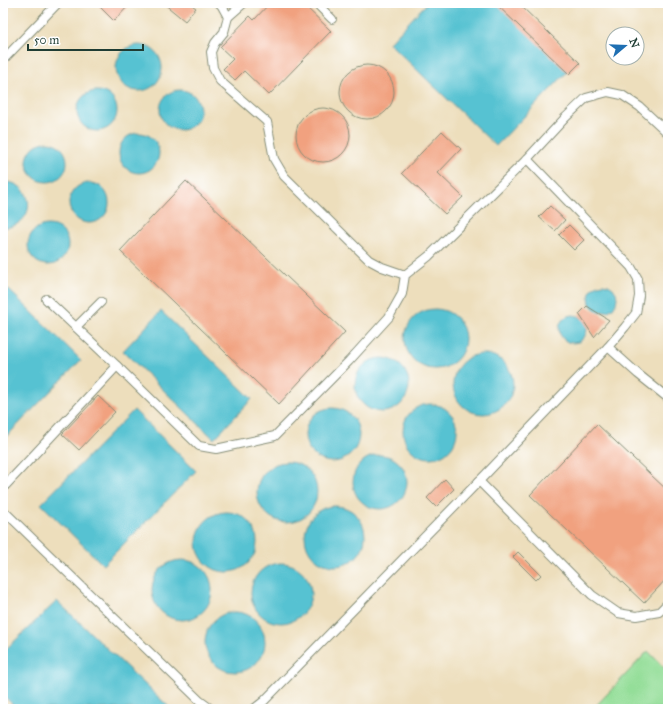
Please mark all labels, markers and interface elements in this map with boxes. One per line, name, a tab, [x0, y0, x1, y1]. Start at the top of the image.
scale bar	[28, 26, 143, 52]
north arrow	[605, 26, 645, 66]
text: 50 m	[34, 33, 59, 47]
text: N	[626, 36, 642, 50]

